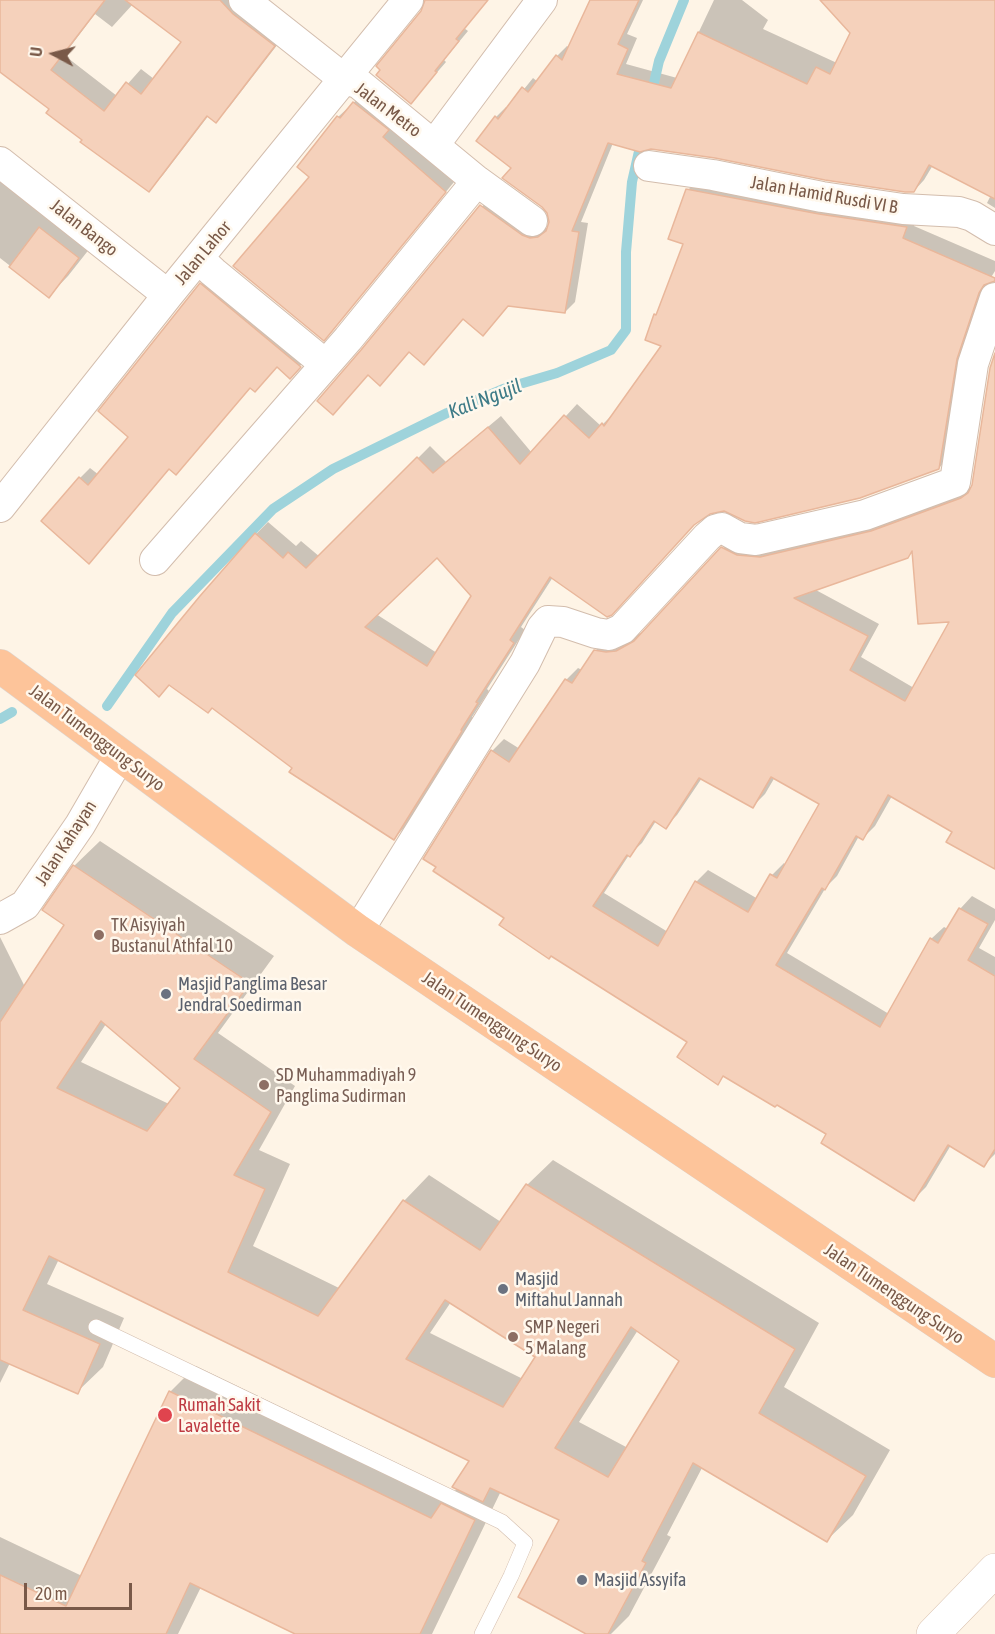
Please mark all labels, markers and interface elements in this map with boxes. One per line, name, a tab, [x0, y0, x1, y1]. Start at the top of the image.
north arrow	[24, 24, 84, 84]
text: U	[27, 46, 46, 58]
street label: Jalan Metro	[350, 78, 426, 142]
street label: Jalan Hamid Rusdi VI B	[749, 171, 899, 219]
street label: Jalan Bango	[46, 195, 122, 261]
street label: Jalan Lahor	[170, 217, 236, 289]
water label: Kali Ngujil	[445, 374, 525, 424]
street label: Jalan Tumenggung Suryo	[25, 680, 169, 796]
street label: Jalan Kahayan	[31, 797, 101, 889]
place label: TK Aisyiyah Bustanul Athfal 10	[111, 914, 233, 956]
marker: TK Aisyiyah Bustanul Athfal 10	[92, 928, 106, 942]
street label: Jalan Tumenggung Suryo	[418, 967, 566, 1077]
place label: Masjid Panglima Besar Jendral Soedirman	[178, 973, 327, 1016]
marker: Masjid Panglima Besar Jendral Soedirman	[159, 987, 173, 1001]
place label: SD Muhammadiyah 9 Panglima Sudirman	[276, 1064, 416, 1106]
marker: SD Muhammadiyah 9 Panglima Sudirman	[257, 1078, 271, 1092]
street label: Jalan Tumenggung Suryo	[820, 1239, 968, 1349]
place label: Masjid Miftahul Jannah	[515, 1268, 623, 1310]
marker: Masjid Miftahul Jannah	[496, 1282, 510, 1296]
place label: SMP Negeri 5 Malang	[525, 1316, 600, 1358]
marker: SMP Negeri 5 Malang	[506, 1330, 520, 1344]
place label: Rumah Sakit Lavalette	[178, 1394, 261, 1436]
marker: Rumah Sakit Lavalette	[156, 1406, 174, 1424]
place label: Masjid Assyifa	[594, 1569, 686, 1591]
scale bar	[27, 1571, 135, 1609]
marker: Masjid Assyifa	[575, 1573, 589, 1587]
text: 20 m	[35, 1583, 67, 1604]

